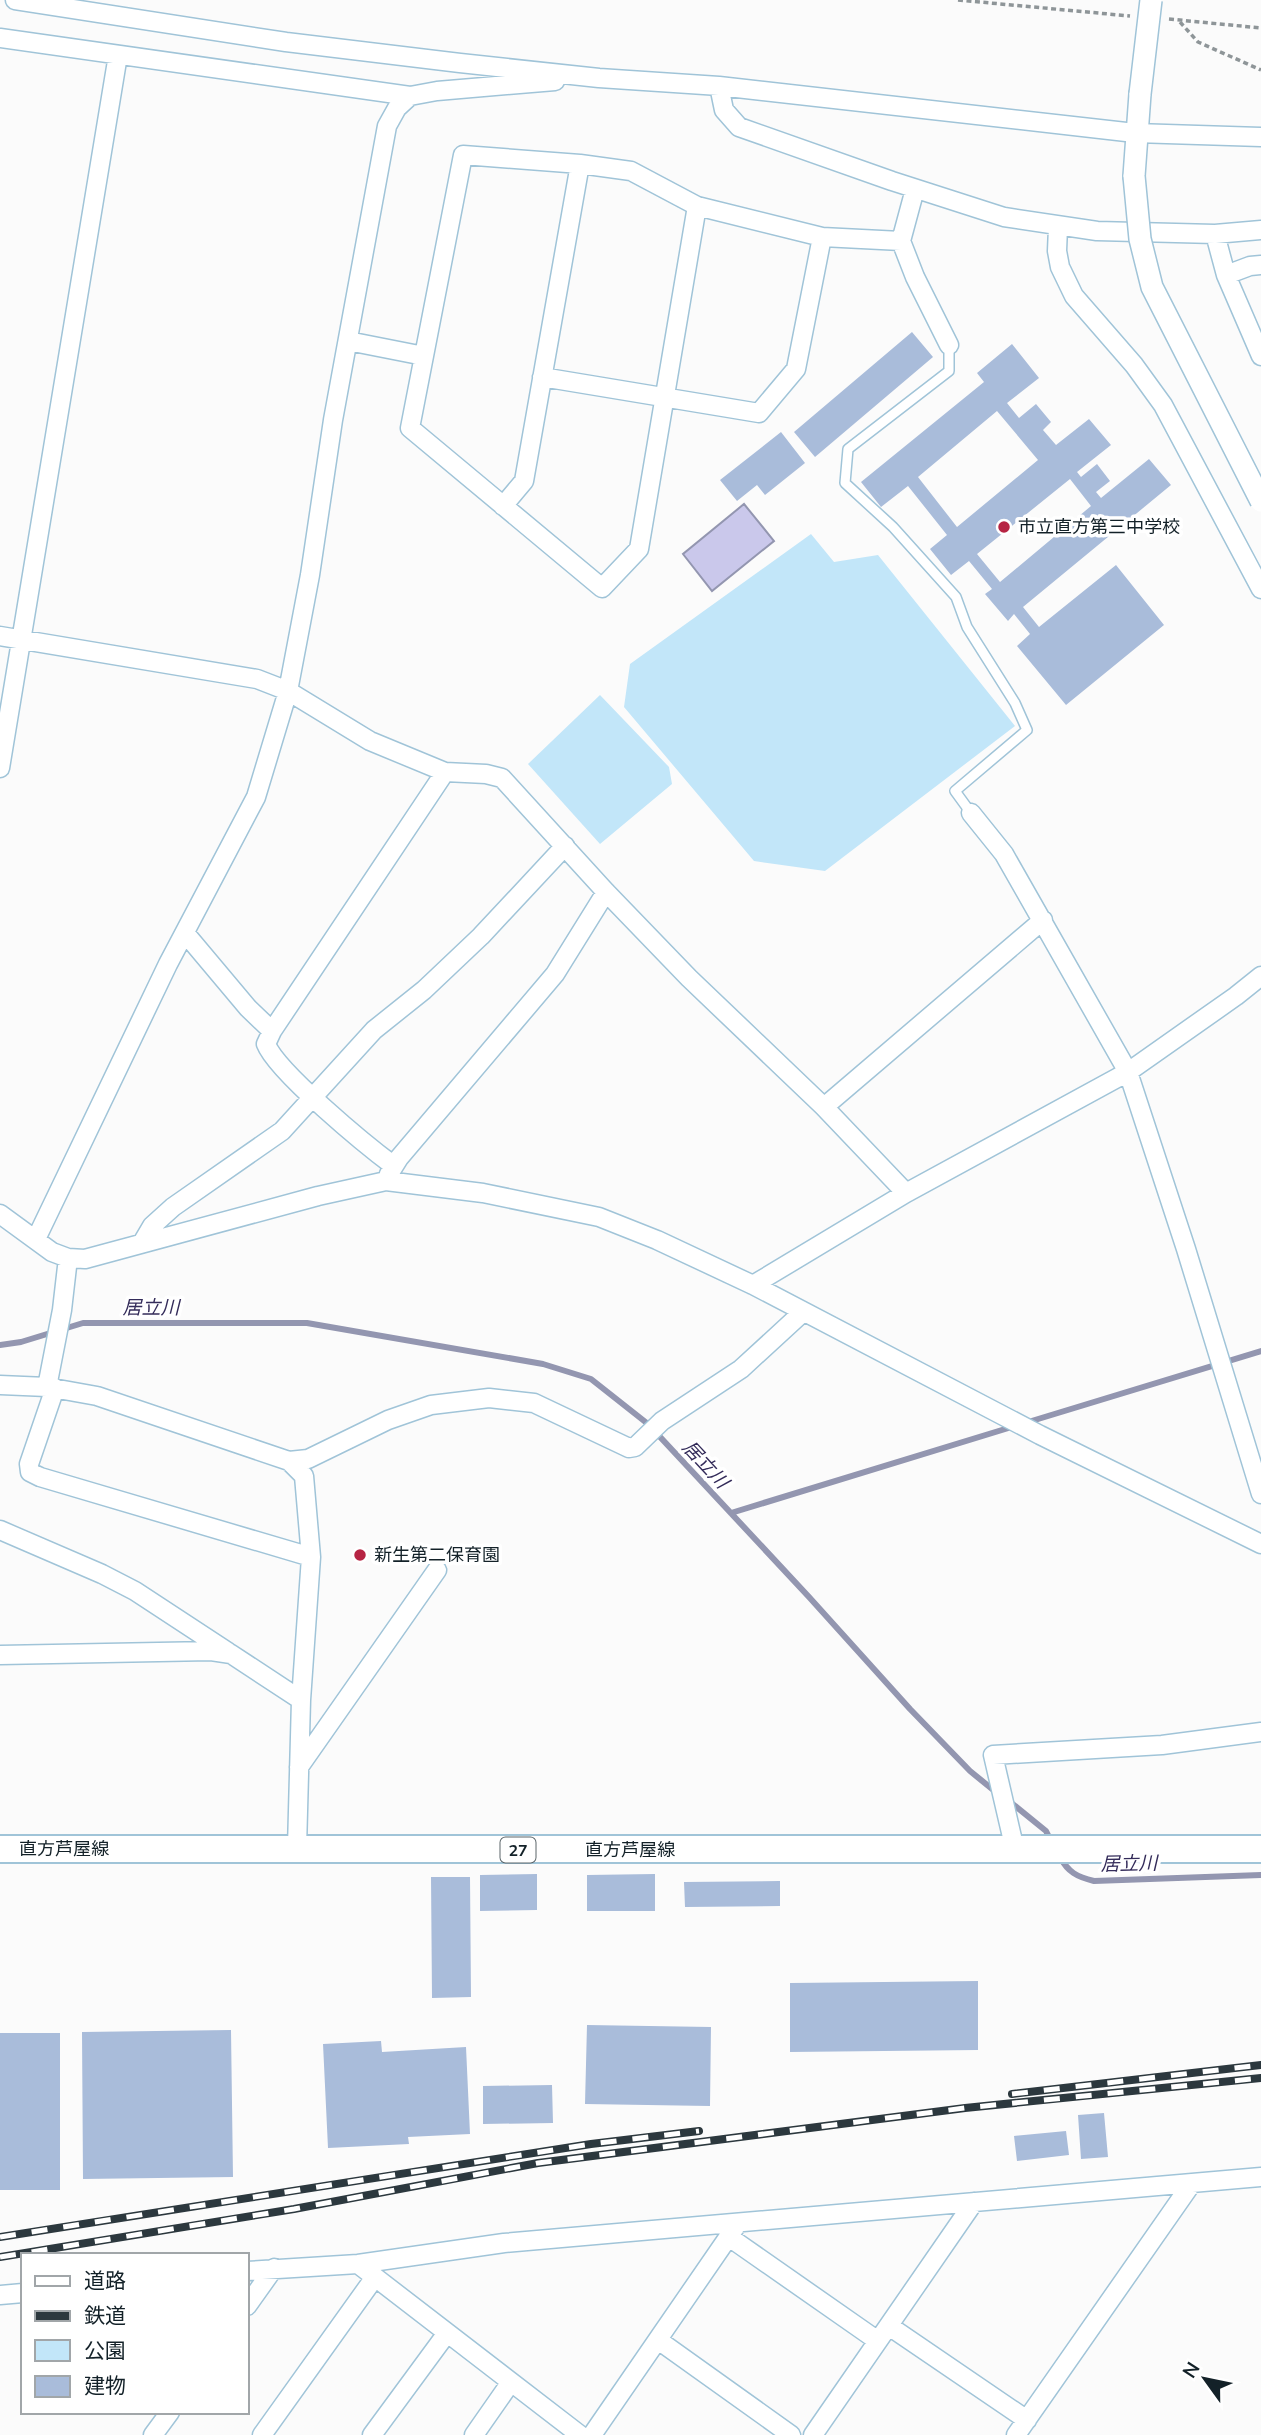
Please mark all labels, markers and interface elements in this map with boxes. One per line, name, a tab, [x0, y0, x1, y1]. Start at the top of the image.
place label: 市立直方第三中学校	[1018, 515, 1180, 539]
marker: 市立直方第三中学校	[996, 519, 1012, 535]
water label: 居立川	[122, 1295, 181, 1321]
water label: 居立川	[676, 1435, 736, 1496]
place label: 新生第二保育園	[374, 1543, 500, 1567]
marker: 新生第二保育園	[352, 1547, 368, 1563]
street label: 直方芦屋線	[19, 1837, 109, 1861]
road number: 27	[500, 1838, 536, 1862]
street label: 直方芦屋線	[585, 1838, 675, 1862]
water label: 居立川	[1100, 1850, 1160, 1877]
legend	[21, 2253, 248, 2414]
text: 道路	[84, 2267, 126, 2295]
text: 鉄道	[84, 2302, 126, 2330]
text: 公園	[84, 2337, 126, 2365]
north arrow	[1170, 2344, 1240, 2414]
text: N	[1177, 2357, 1206, 2383]
text: 建物	[84, 2372, 126, 2400]

